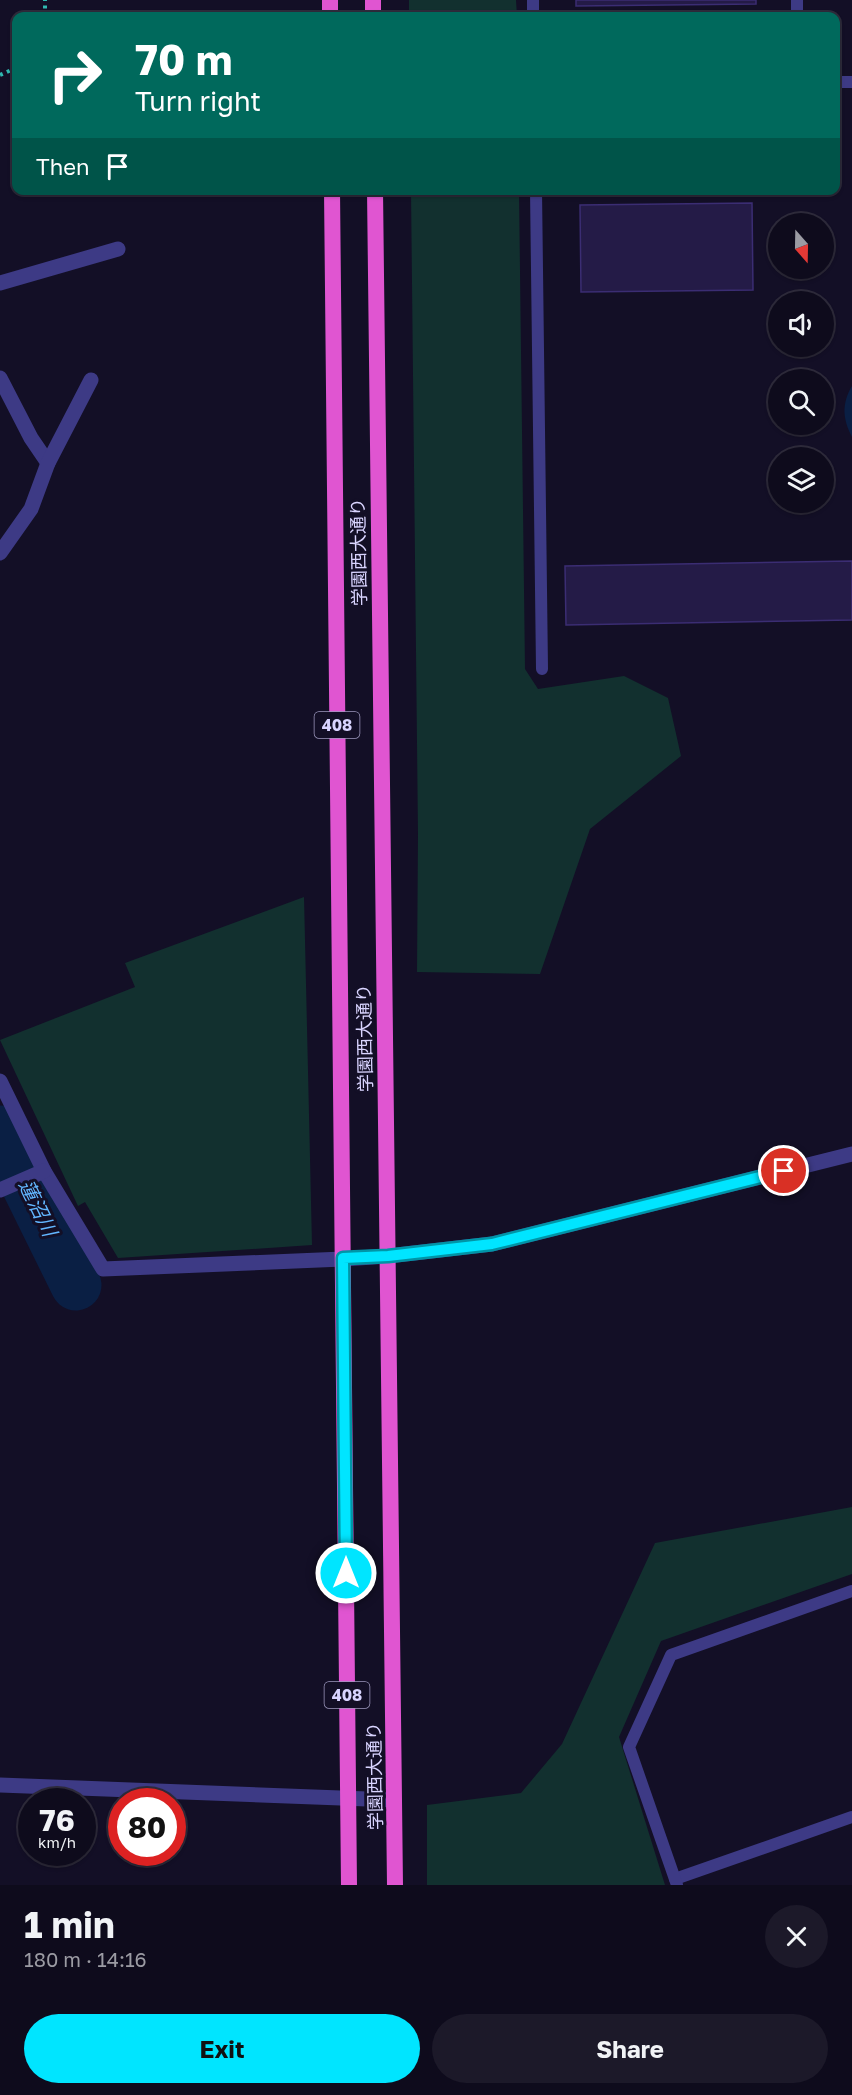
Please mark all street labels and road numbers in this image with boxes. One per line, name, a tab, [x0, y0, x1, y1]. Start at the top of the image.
street label: 学園西大通り	[346, 498, 370, 606]
road number: 408	[314, 712, 360, 738]
street label: 学園西大通り	[352, 984, 376, 1092]
road number: 408	[324, 1682, 370, 1708]
street label: 学園西大通り	[362, 1722, 386, 1830]

